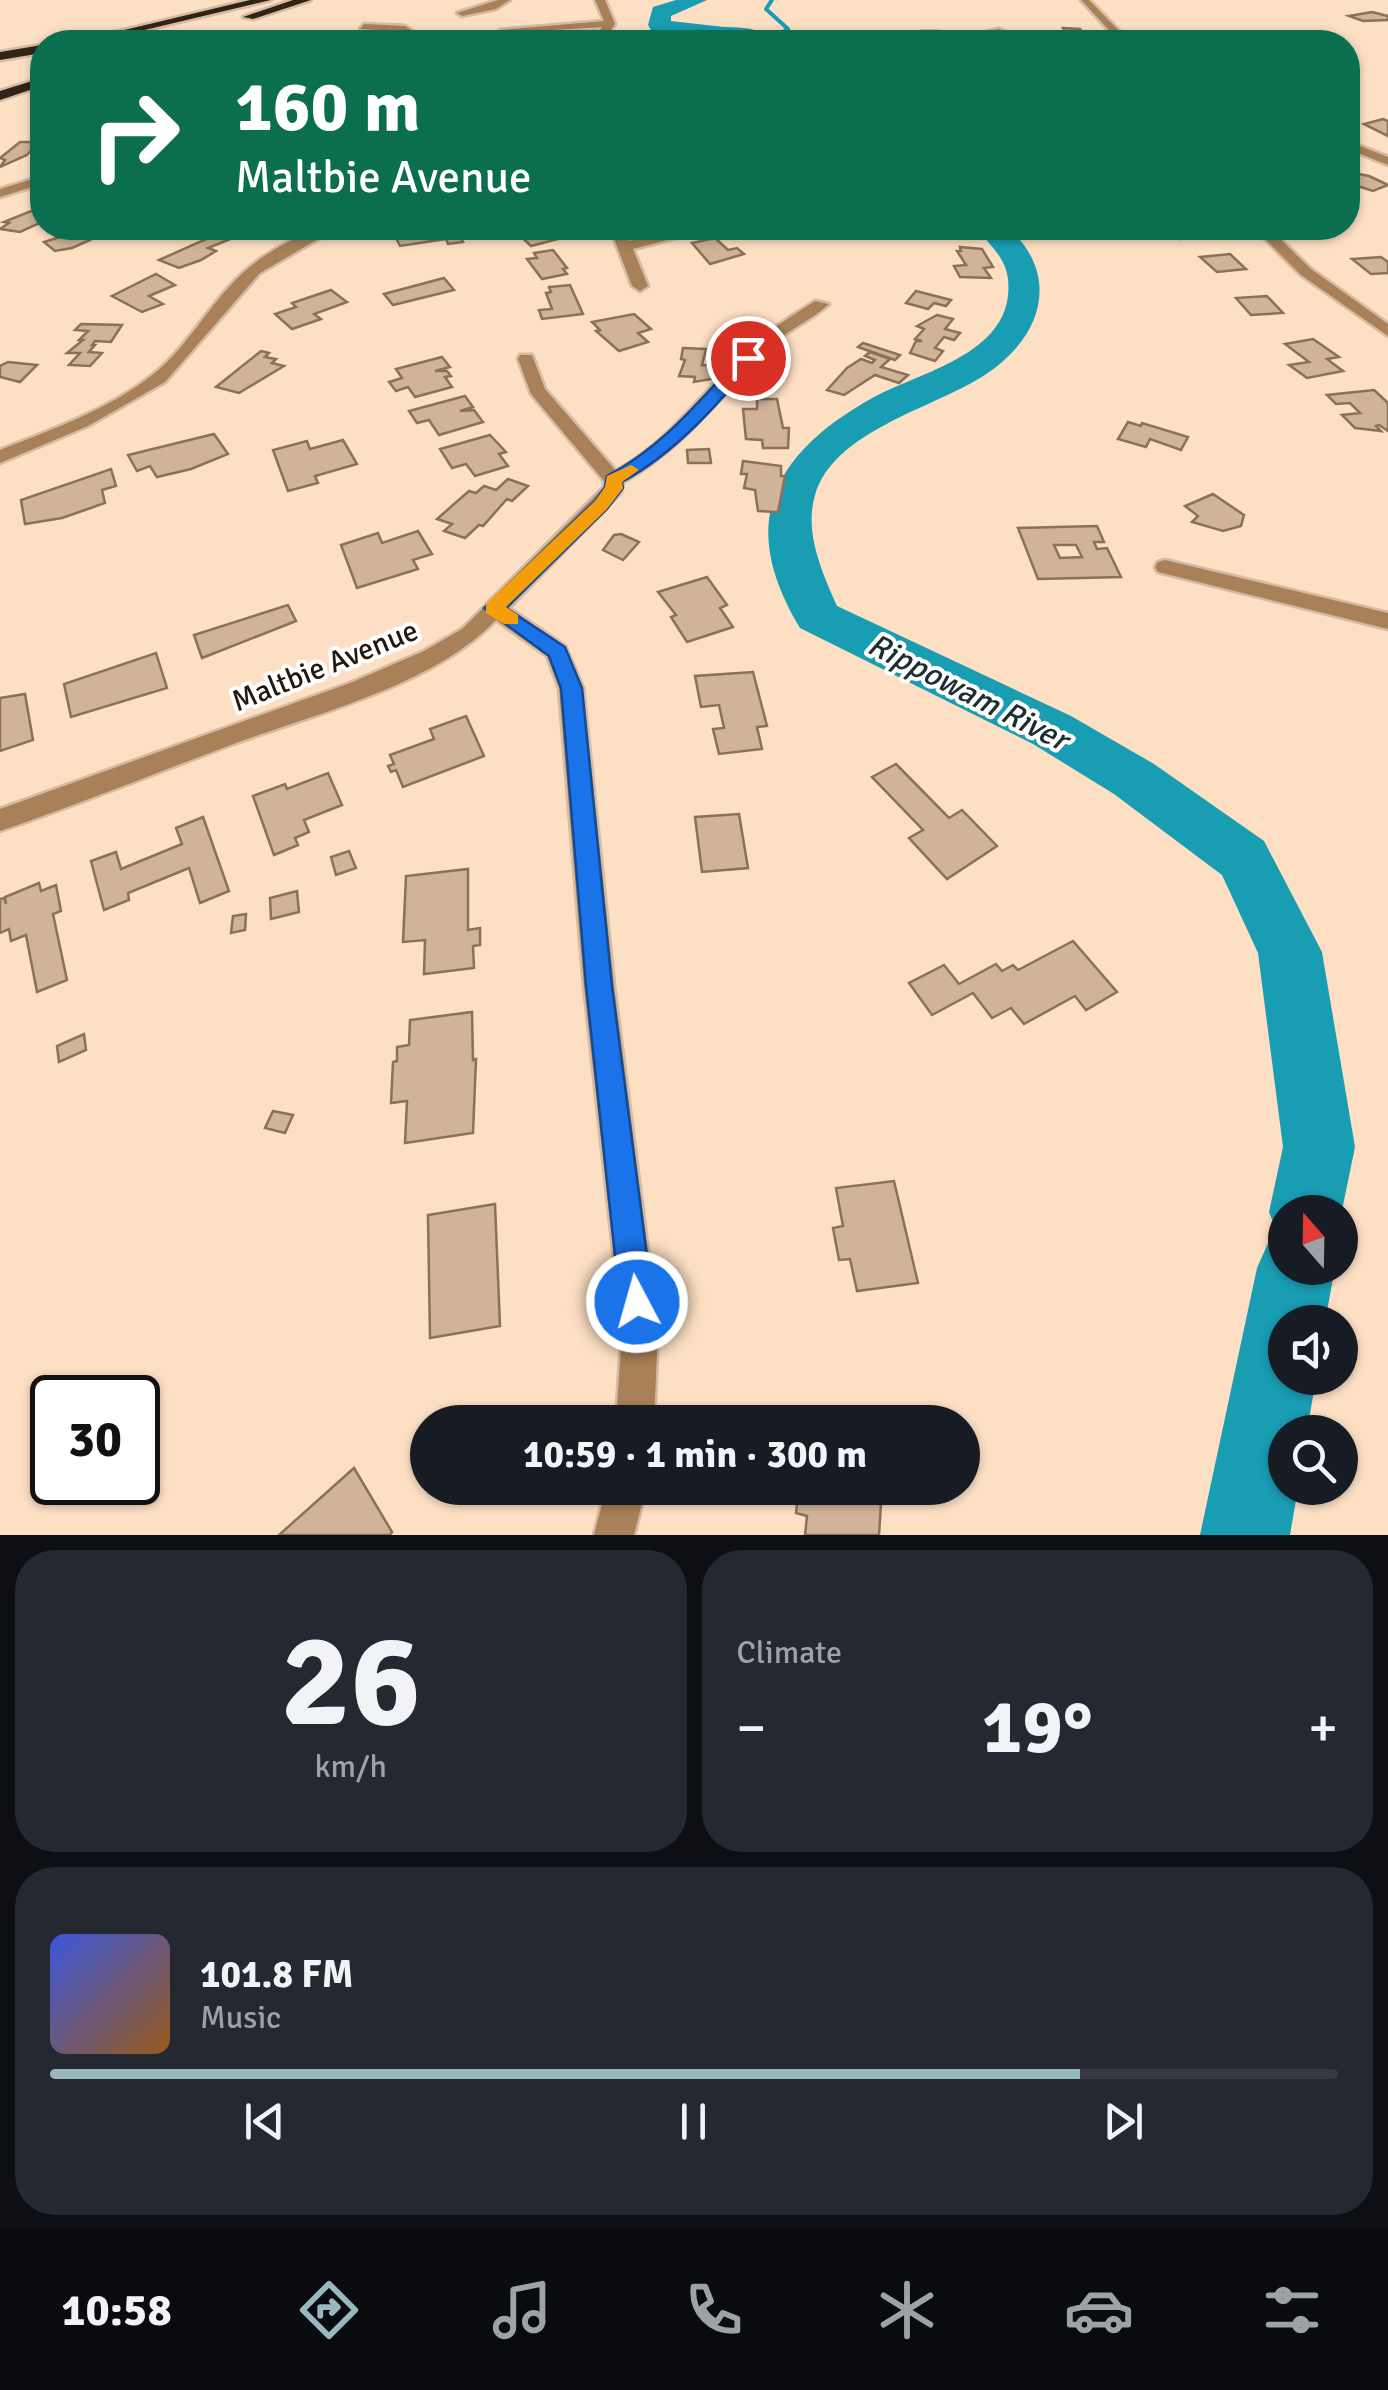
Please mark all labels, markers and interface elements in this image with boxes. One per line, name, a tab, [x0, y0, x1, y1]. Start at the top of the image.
text: 160 m	[235, 64, 420, 150]
icon: right	[70, 70, 200, 200]
text: Maltbie Avenue	[235, 150, 532, 205]
pin	[706, 316, 791, 401]
icon: arrive	[721, 331, 776, 386]
street label: Maltbie Avenue	[226, 612, 424, 720]
water label: Rippowam River	[861, 625, 1078, 761]
north arrow	[1268, 1195, 1358, 1285]
map controls	[1268, 1195, 1358, 1505]
position arrow	[585, 1250, 689, 1354]
button: sound	[1268, 1305, 1358, 1395]
speed limit sign: 30	[30, 1375, 160, 1505]
button: search	[1268, 1415, 1358, 1505]
text: 10:59 · 1 min · 300 m	[523, 1431, 867, 1478]
text: 26	[281, 1602, 421, 1762]
text: Climate	[737, 1633, 842, 1672]
text: 19°	[982, 1681, 1093, 1774]
text: −	[737, 1694, 766, 1762]
text: +	[1308, 1694, 1338, 1762]
text: km/h	[315, 1747, 387, 1786]
text: 101.8 FM	[200, 1951, 353, 1998]
text: Music	[200, 1998, 281, 2037]
icon: previous	[237, 2094, 292, 2149]
icon: pause	[666, 2094, 721, 2149]
icon: next	[1096, 2094, 1151, 2149]
icon: directions	[294, 2275, 364, 2345]
icon: music	[487, 2275, 557, 2345]
icon: phone	[679, 2275, 749, 2345]
icon: climate	[872, 2275, 942, 2345]
icon: car	[1064, 2275, 1134, 2345]
icon: filters	[1257, 2275, 1327, 2345]
text: 10:58	[61, 2283, 172, 2338]

